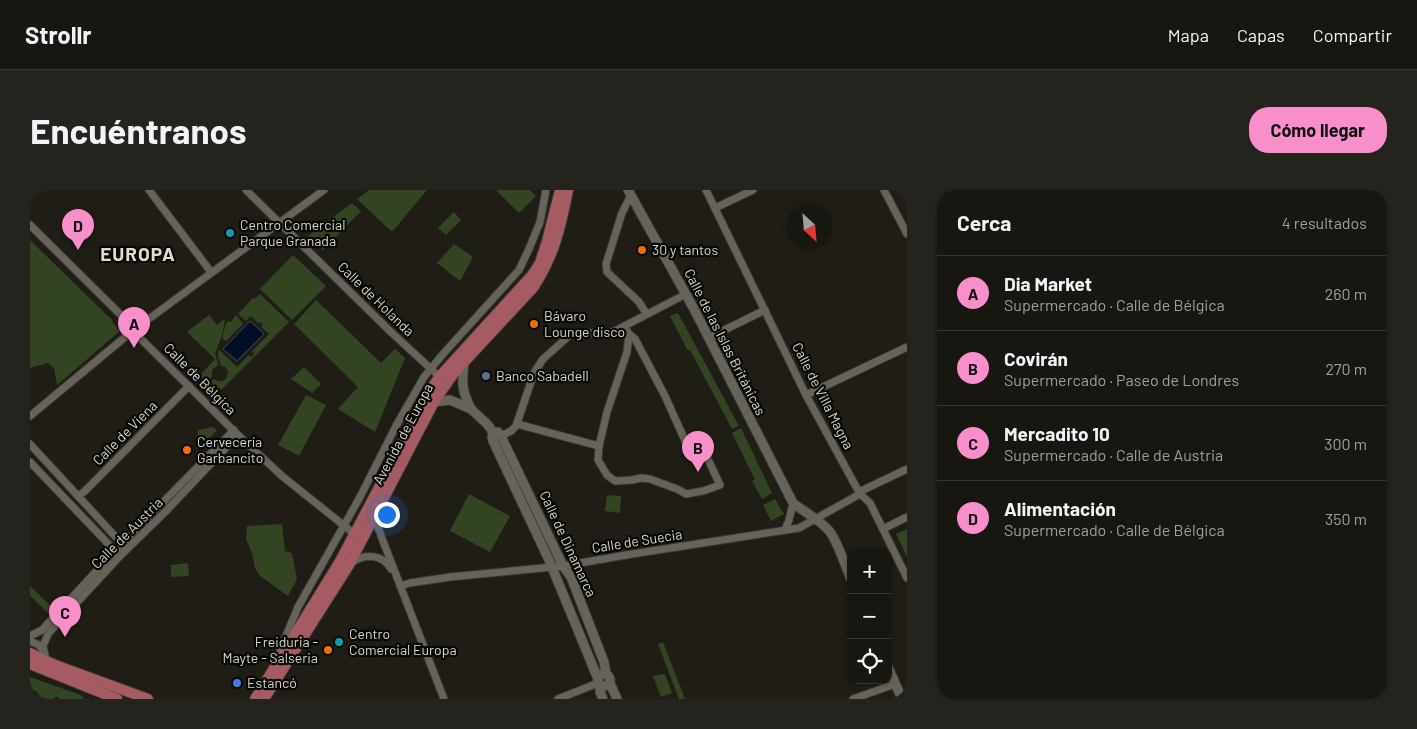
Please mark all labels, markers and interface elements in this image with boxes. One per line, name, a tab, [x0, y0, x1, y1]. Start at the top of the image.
text: Strollr	[25, 20, 92, 49]
text: Mapa	[1168, 24, 1209, 46]
text: Capas	[1237, 24, 1285, 46]
text: Compartir	[1313, 24, 1392, 46]
button: Cómo llegar	[1249, 107, 1387, 153]
text: Encuéntranos	[30, 109, 247, 151]
north arrow	[787, 205, 832, 250]
pin: D	[62, 209, 94, 250]
text: Cerca	[957, 210, 1011, 235]
text: 4 resultados	[1282, 213, 1367, 232]
place label: Centro Comercial Parque Granada	[240, 216, 345, 249]
marker: Centro Comercial Parque Granada	[224, 227, 236, 239]
place label: 30 y tantos	[652, 241, 718, 258]
district label: EUROPA	[100, 242, 176, 265]
marker: 30 y tantos	[636, 244, 648, 256]
street label: Calle de Holanda	[335, 258, 418, 339]
street label: Calle de las Islas Británicas	[681, 266, 770, 418]
text: Dia Market	[1004, 272, 1092, 295]
text: A	[968, 284, 978, 303]
text: 260 m	[1325, 284, 1367, 303]
text: Supermercado · Calle de Bélgica	[1004, 295, 1225, 314]
pin: A	[118, 307, 150, 348]
place label: Bávaro Lounge disco	[544, 307, 625, 340]
marker: Bávaro Lounge disco	[528, 318, 540, 330]
street label: Calle de Bélgica	[161, 339, 240, 418]
street label: Calle de Villa Magna	[789, 339, 858, 452]
text: Covirán	[1004, 347, 1068, 370]
text: B	[968, 359, 978, 378]
text: 270 m	[1325, 359, 1367, 378]
place label: Banco Sabadell	[496, 367, 589, 384]
marker: Banco Sabadell	[480, 370, 492, 382]
text: Supermercado · Paseo de Londres	[1004, 370, 1239, 389]
street label: Avenida de Europa	[369, 380, 436, 487]
street label: Calle de Viena	[89, 397, 160, 468]
text: Mercadito 10	[1004, 422, 1110, 445]
pin: B	[682, 431, 714, 472]
place label: Cervecería Garbancito	[197, 433, 263, 466]
text: C	[968, 434, 978, 453]
text: 300 m	[1324, 434, 1367, 453]
marker: Cervecería Garbancito	[181, 444, 193, 456]
text: Supermercado · Calle de Austria	[1004, 445, 1223, 464]
street label: Calle de Dinamarca	[536, 488, 601, 600]
street label: Calle de Austria	[87, 493, 166, 572]
text: Alimentación	[1004, 497, 1116, 520]
your location	[374, 502, 400, 528]
text: D	[968, 509, 978, 528]
text: 350 m	[1325, 509, 1367, 528]
text: Supermercado · Calle de Bélgica	[1004, 520, 1225, 539]
street label: Calle de Suecia	[590, 525, 683, 556]
map controls	[847, 549, 892, 684]
button: +	[847, 549, 892, 594]
button: −	[847, 594, 892, 639]
pin: C	[49, 596, 81, 637]
place label: Centro Comercial Europa	[349, 625, 457, 658]
place label: Freiduria - Mayte - Salseria	[222, 633, 318, 666]
marker: Centro Comercial Europa	[333, 636, 345, 648]
button: locate	[847, 639, 892, 684]
marker: Freiduria - Mayte - Salseria	[322, 644, 334, 656]
place label: Estancó	[247, 674, 297, 691]
marker: Estancó	[231, 677, 243, 689]

